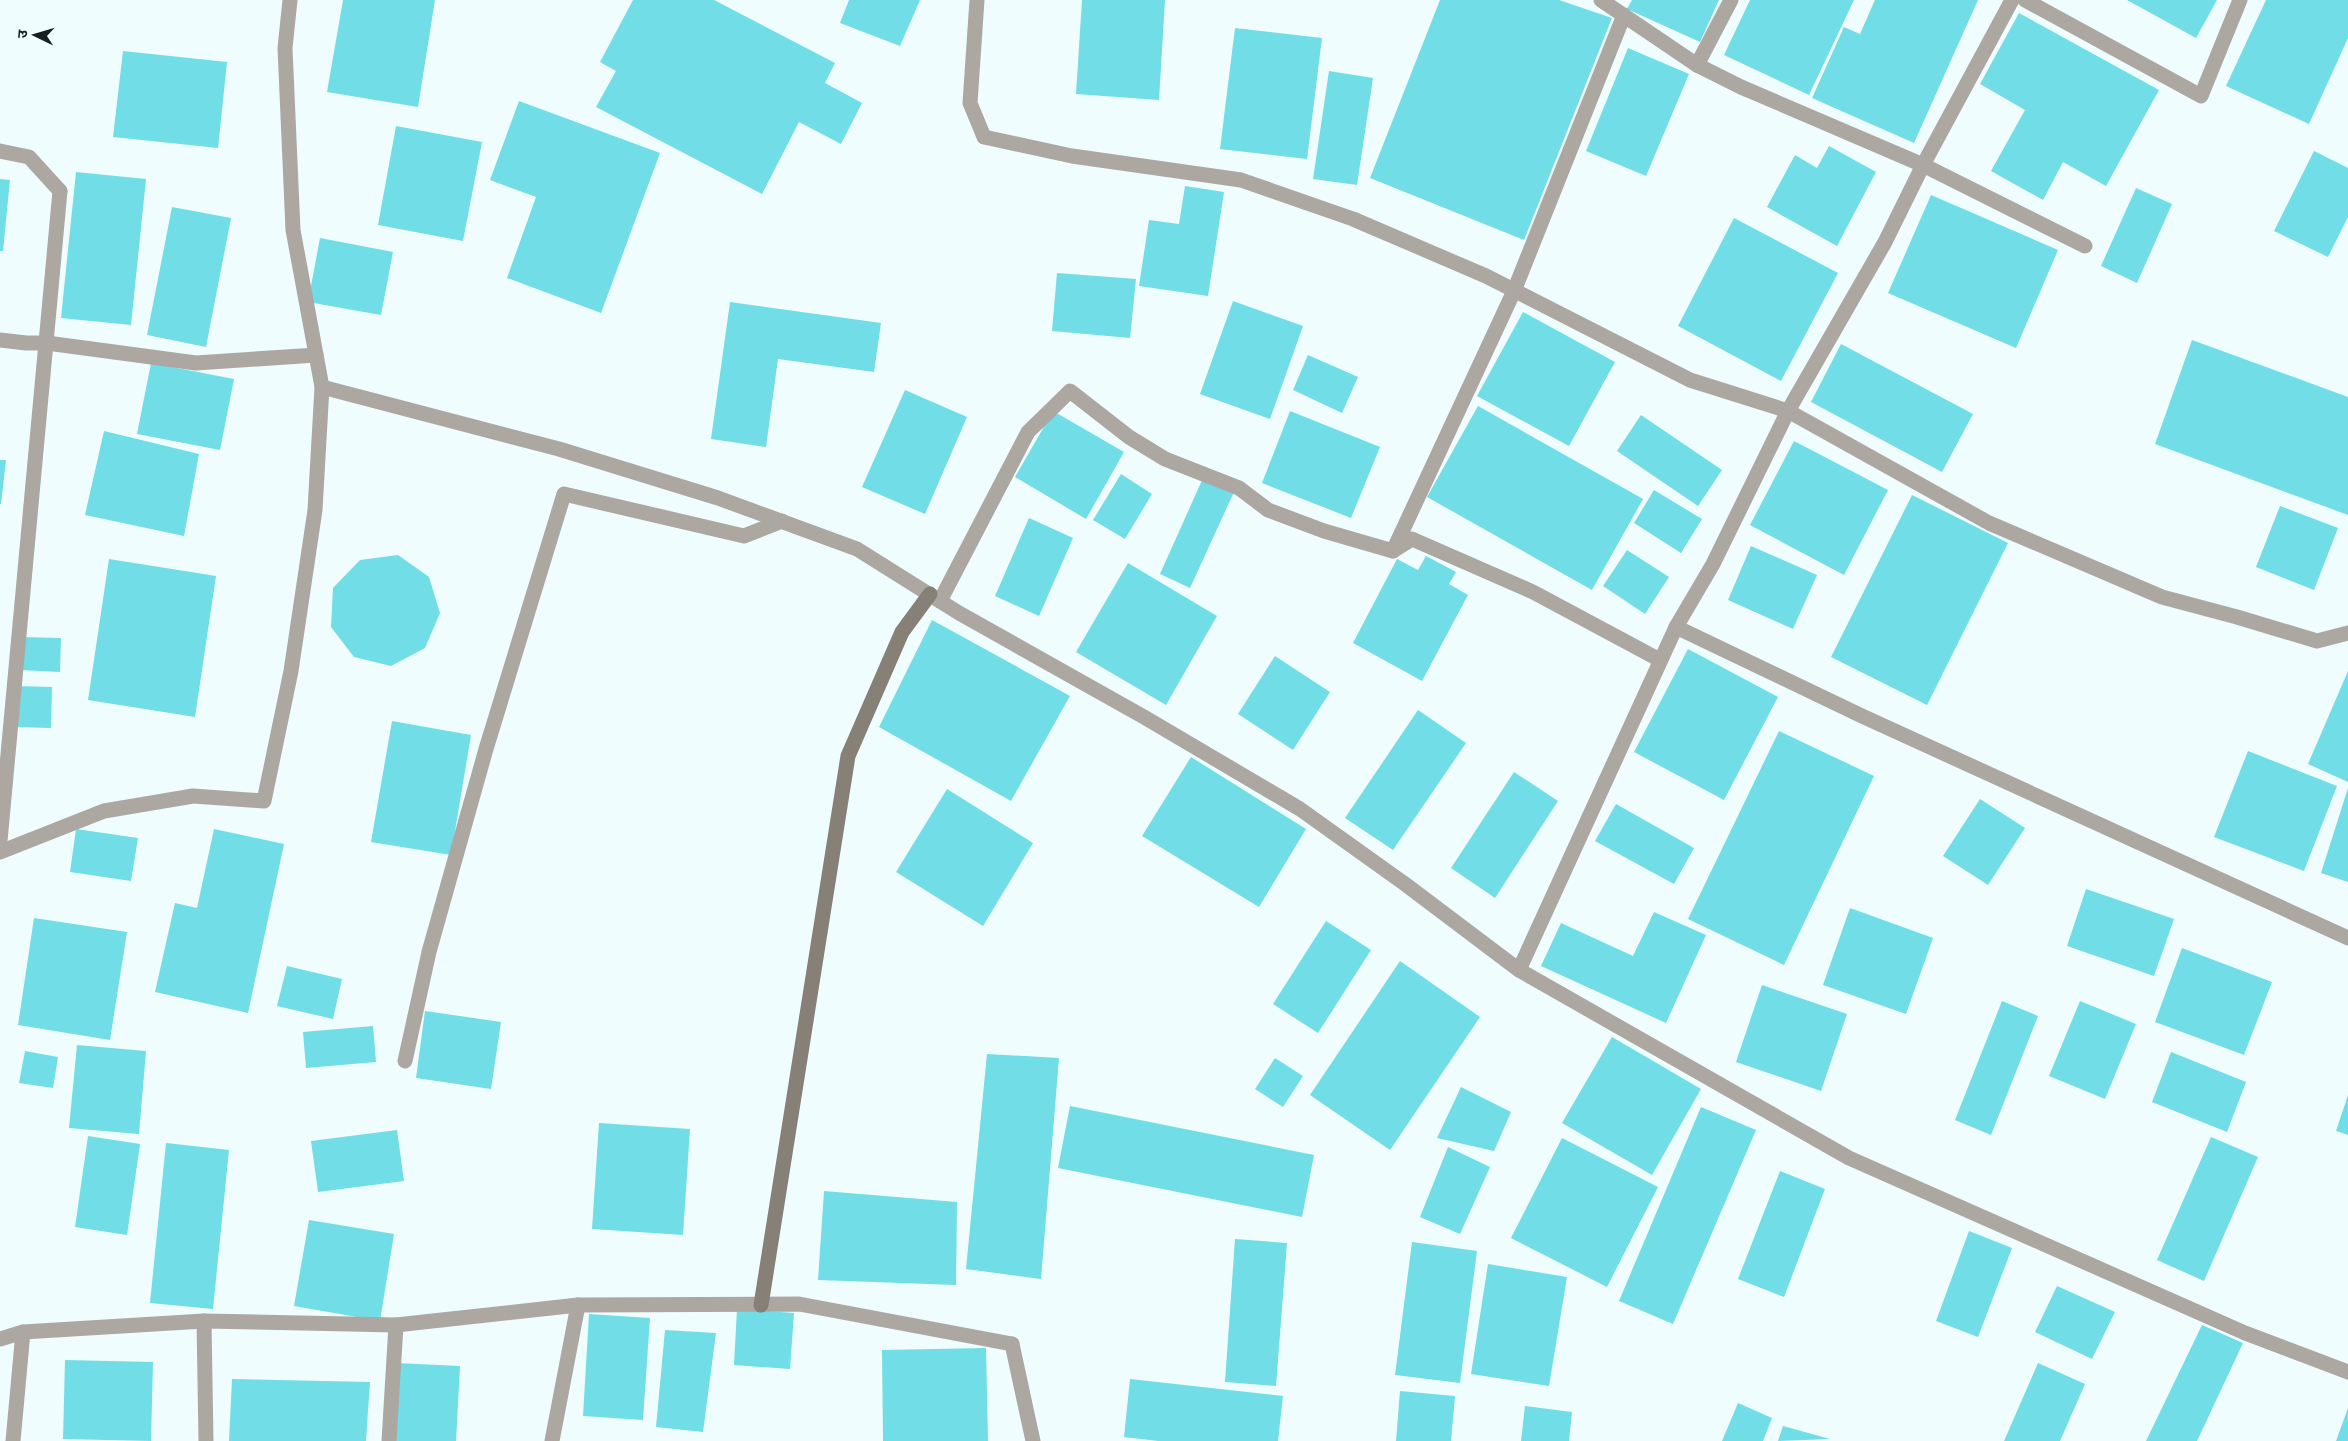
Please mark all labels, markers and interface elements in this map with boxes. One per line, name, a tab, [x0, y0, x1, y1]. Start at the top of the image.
north arrow	[10, 10, 60, 60]
text: उ	[14, 28, 30, 39]

